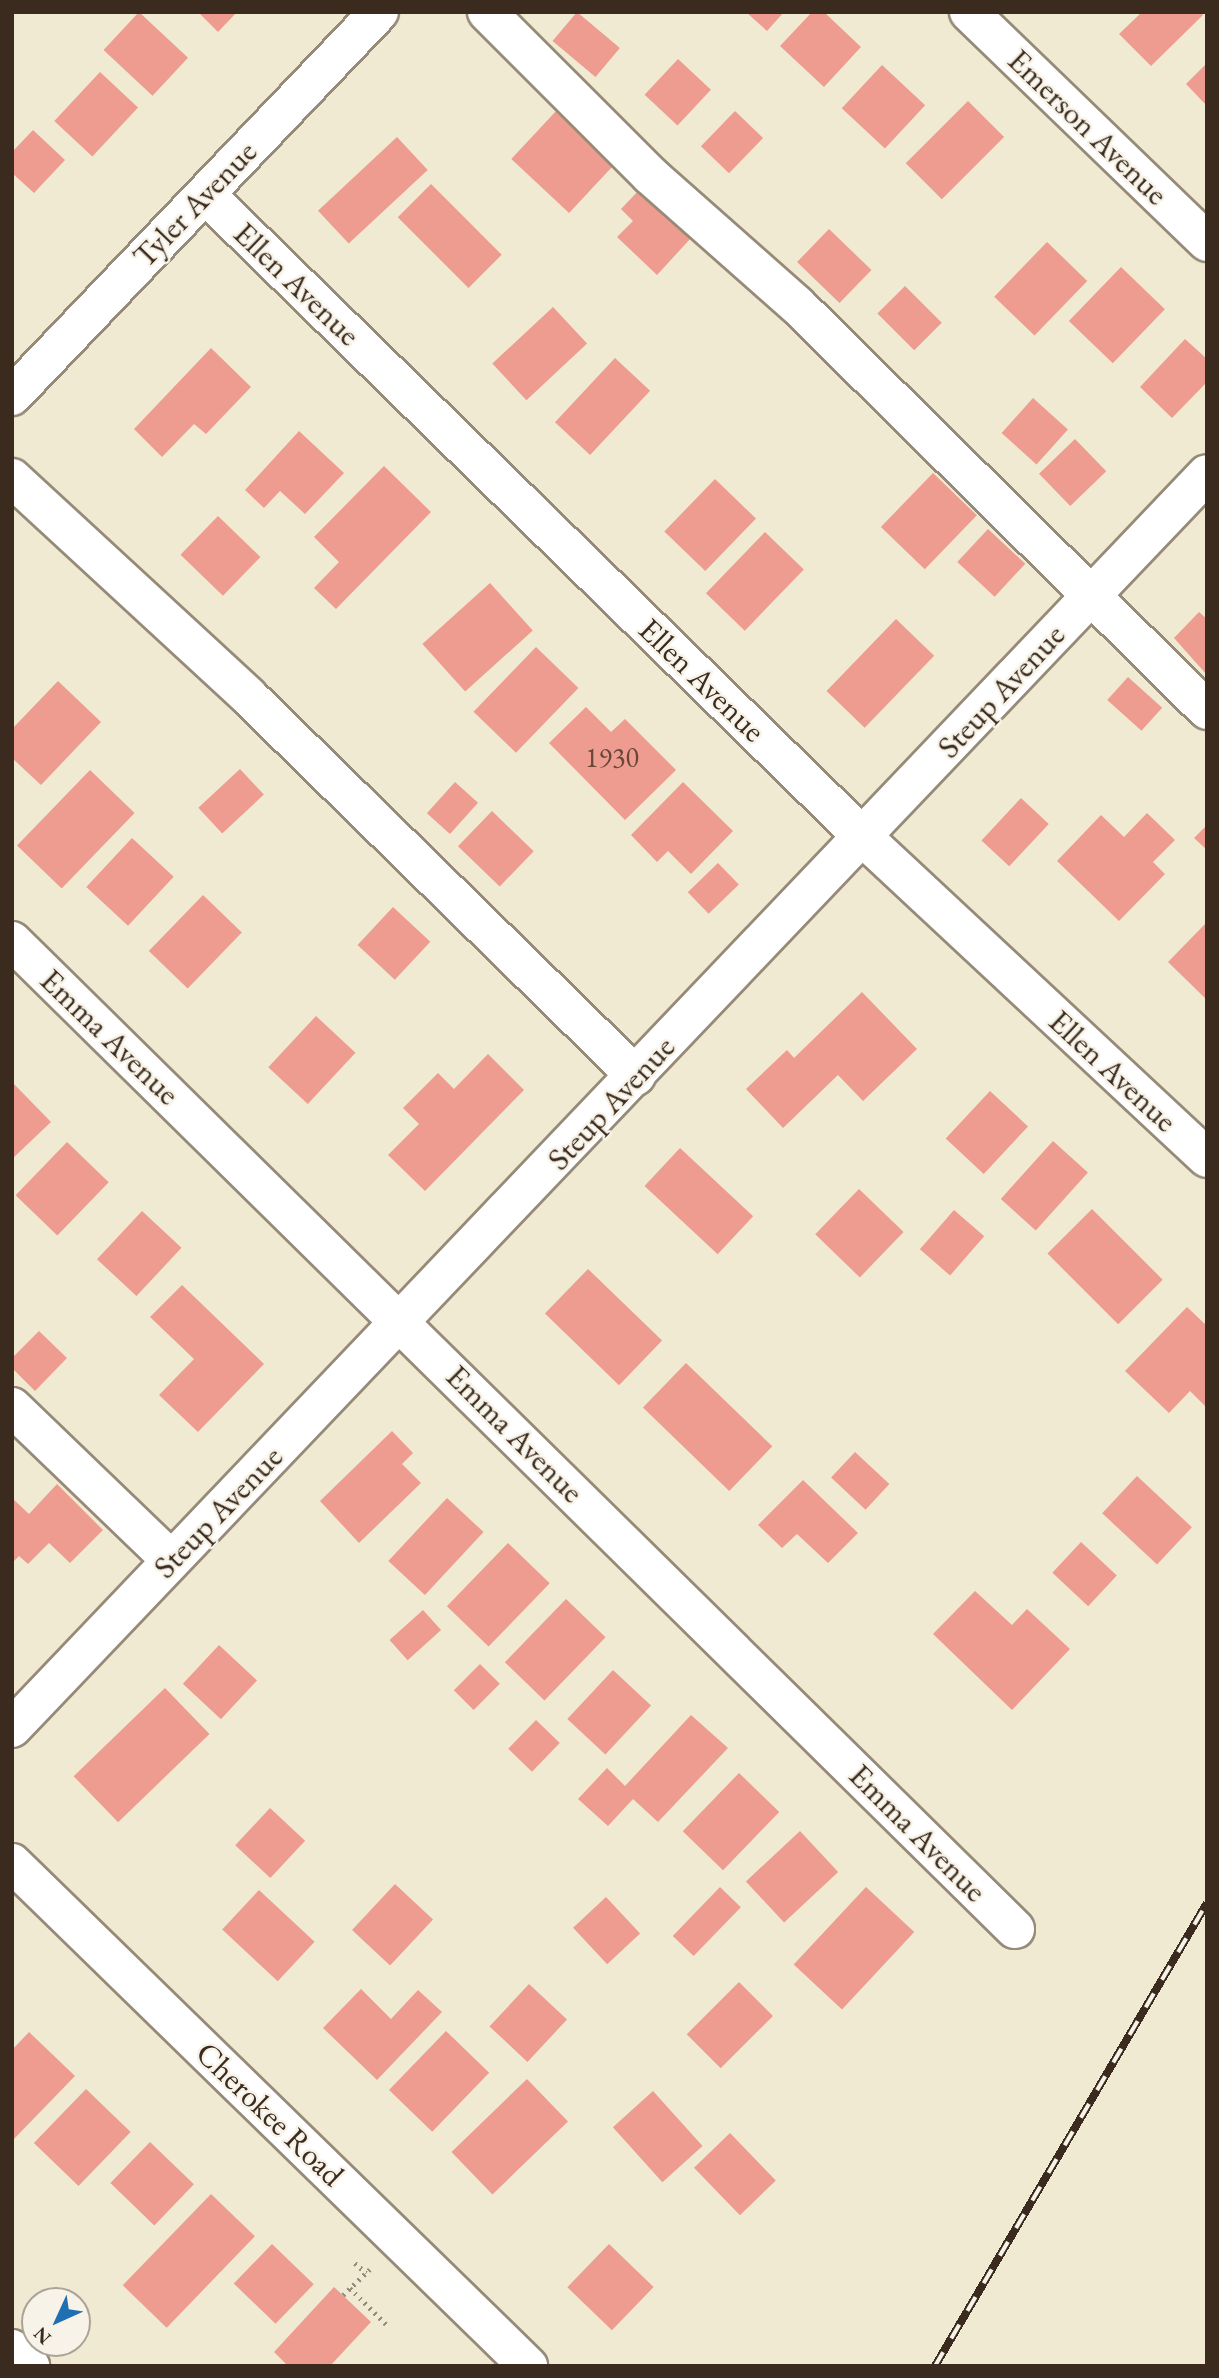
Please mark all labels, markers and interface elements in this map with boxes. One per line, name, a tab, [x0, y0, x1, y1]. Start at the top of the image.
street label: Emerson Avenue	[1000, 41, 1176, 213]
street label: Tyler Avenue	[125, 133, 265, 275]
street label: Ellen Avenue	[226, 214, 368, 354]
street label: Ellen Avenue	[631, 610, 773, 750]
street label: Steup Avenue	[929, 616, 1073, 766]
house number: 1930	[585, 740, 639, 774]
street label: Emma Avenue	[32, 961, 188, 1113]
street label: Ellen Avenue	[1041, 1002, 1185, 1140]
street label: Steup Avenue	[539, 1028, 683, 1178]
street label: Emma Avenue	[438, 1357, 592, 1511]
street label: Steup Avenue	[145, 1438, 291, 1586]
street label: Emma Avenue	[841, 1756, 995, 1910]
street label: Cherokee Road	[188, 2034, 352, 2194]
north arrow	[21, 2287, 91, 2357]
text: N	[28, 2322, 56, 2350]

